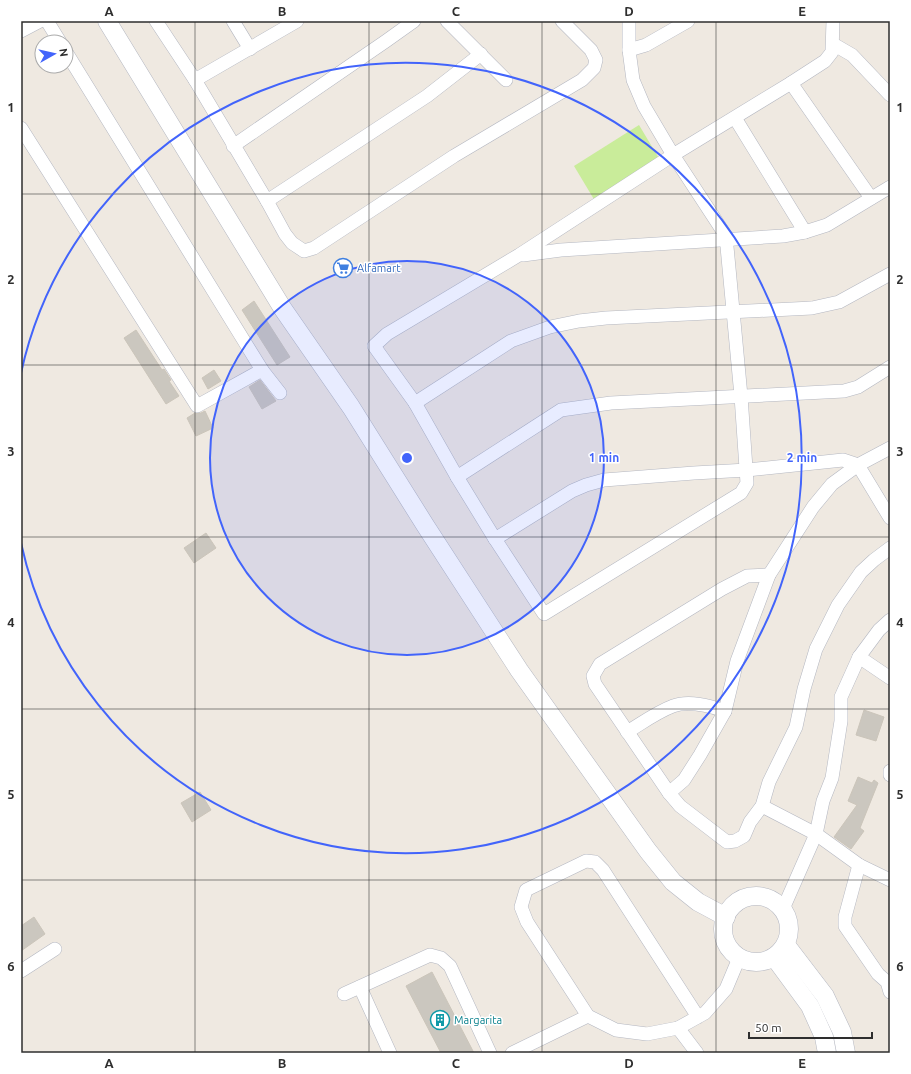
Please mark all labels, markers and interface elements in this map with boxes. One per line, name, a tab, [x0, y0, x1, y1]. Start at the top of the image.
text: A	[104, 4, 114, 18]
text: B	[278, 4, 287, 18]
text: C	[452, 4, 461, 18]
text: D	[624, 4, 634, 18]
text: E	[798, 4, 806, 18]
north arrow	[34, 34, 74, 74]
text: N	[57, 48, 70, 58]
text: 1	[7, 100, 15, 114]
text: 1	[896, 100, 904, 114]
supermarket icon: Alfamart	[332, 257, 354, 279]
place label: Alfamart	[357, 262, 401, 274]
text: 2	[7, 272, 15, 286]
text: 2	[896, 272, 904, 286]
text: 3	[7, 444, 15, 458]
text: 3	[896, 444, 904, 458]
centre of rings	[400, 451, 414, 465]
text: 1 min	[589, 451, 619, 464]
text: 2 min	[787, 451, 817, 464]
text: 4	[7, 615, 15, 629]
text: 4	[896, 615, 904, 629]
text: 5	[7, 787, 15, 801]
text: 5	[896, 787, 904, 801]
text: 6	[7, 959, 15, 973]
text: 6	[896, 959, 904, 973]
building icon: Margarita	[429, 1009, 451, 1031]
place label: Margarita	[454, 1014, 502, 1026]
scale bar	[749, 1014, 872, 1040]
text: 50 m	[755, 1021, 782, 1034]
text: A	[104, 1056, 114, 1070]
text: B	[278, 1056, 287, 1070]
text: C	[452, 1056, 461, 1070]
text: D	[624, 1056, 634, 1070]
text: E	[798, 1056, 806, 1070]

